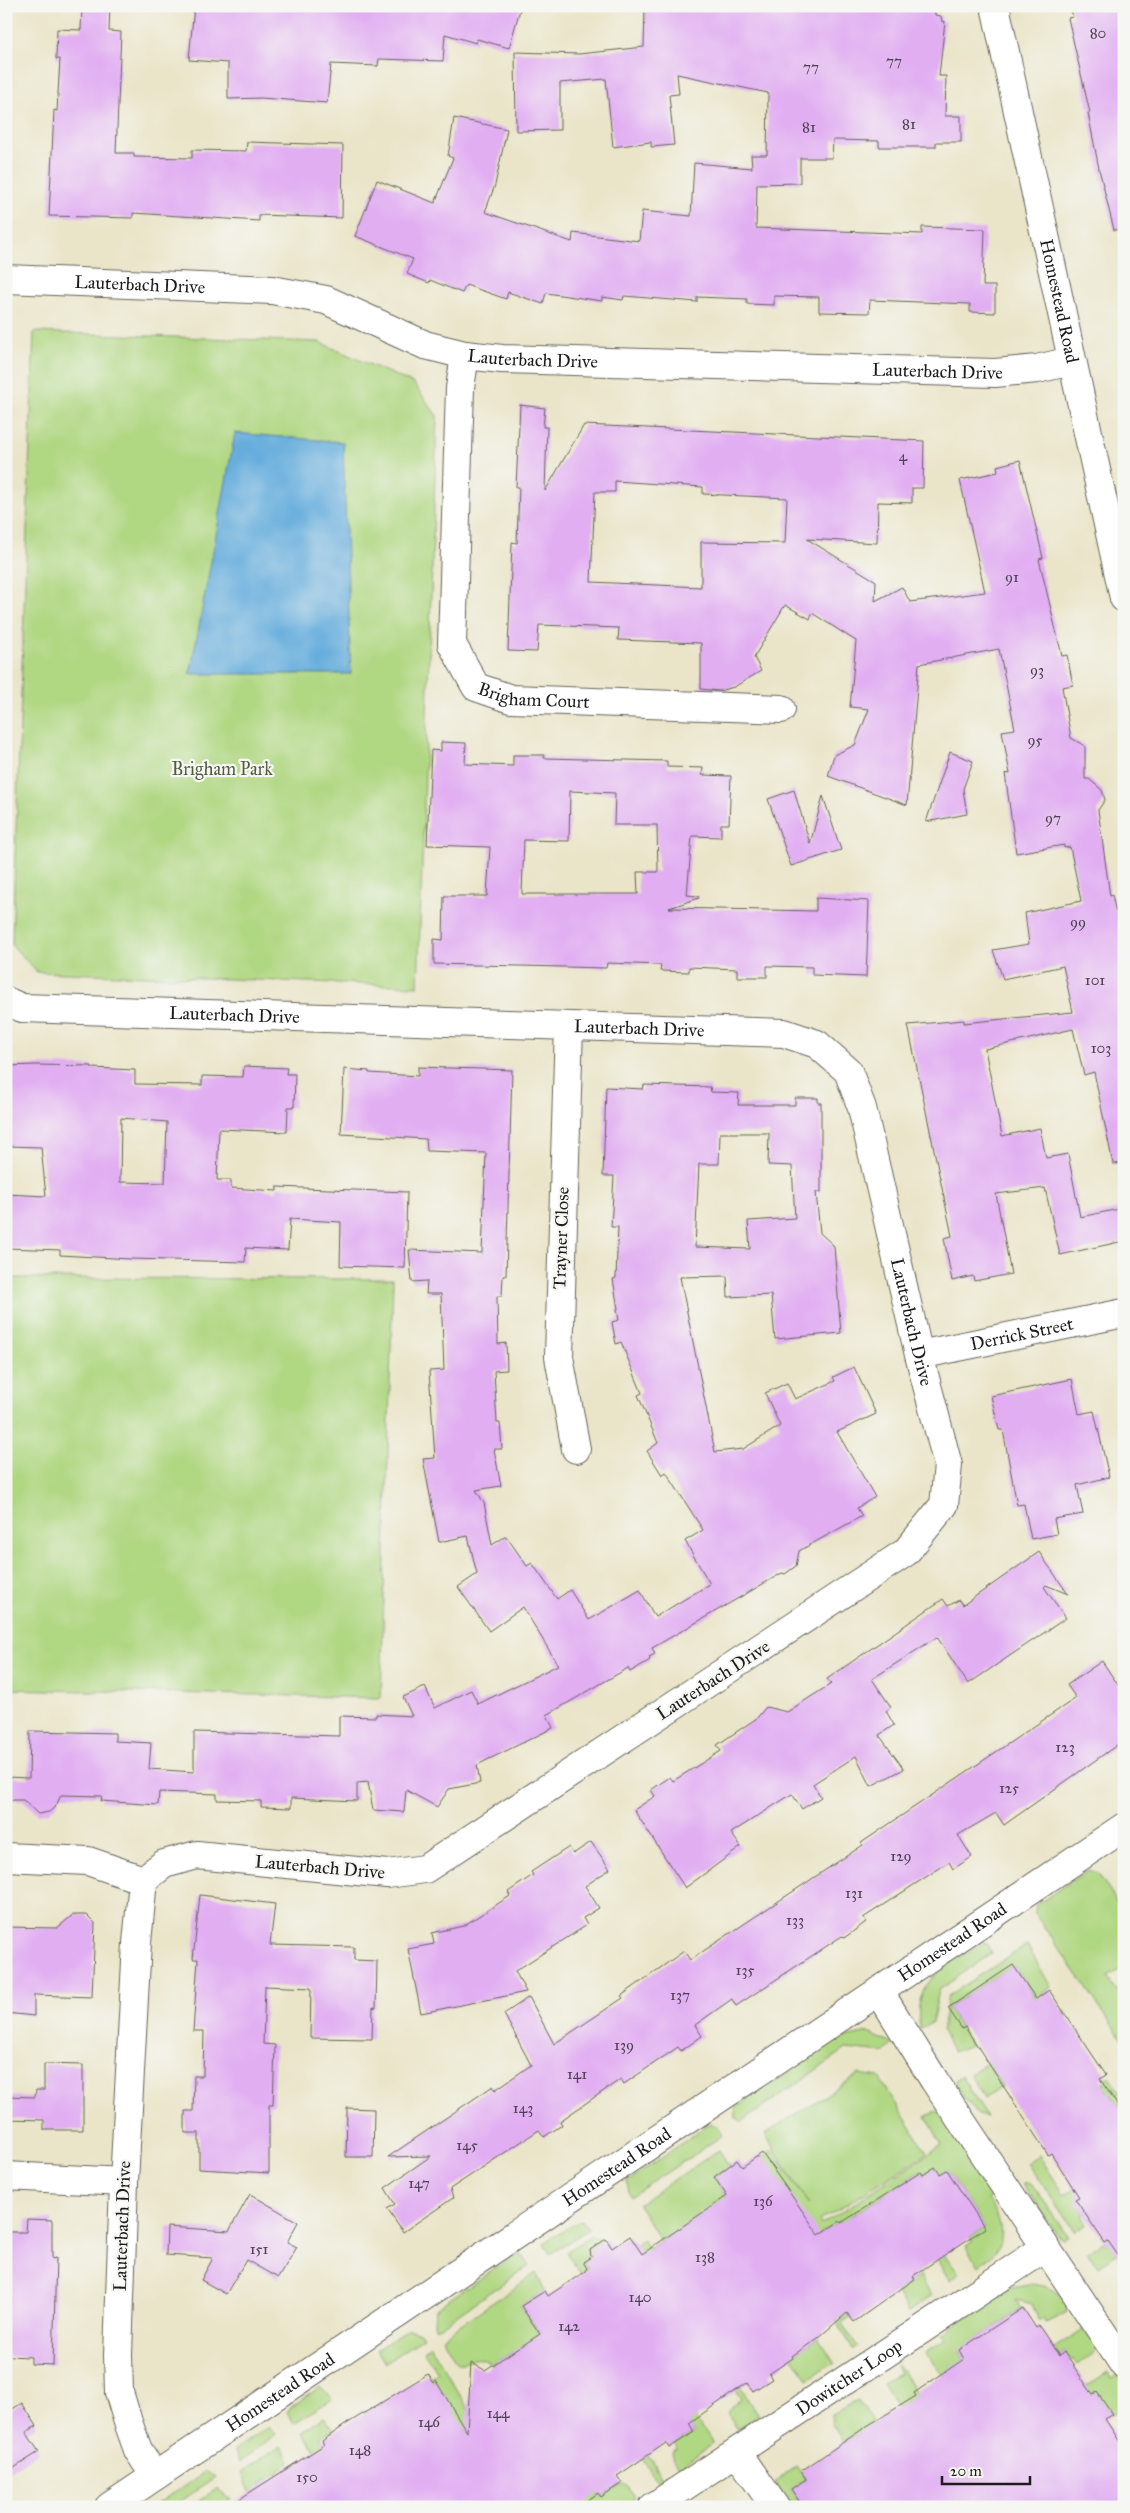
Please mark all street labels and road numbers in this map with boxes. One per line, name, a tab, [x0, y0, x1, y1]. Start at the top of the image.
street label: Homestead Road	[1035, 237, 1084, 365]
street label: Lauterbach Drive	[74, 271, 206, 298]
street label: Lauterbach Drive	[466, 344, 598, 373]
street label: Lauterbach Drive	[872, 359, 1004, 384]
street label: Brigham Court	[475, 678, 591, 713]
street label: Lauterbach Drive	[169, 1002, 300, 1028]
street label: Lauterbach Drive	[574, 1015, 705, 1041]
street label: Trayner Close	[548, 1186, 574, 1290]
street label: Lauterbach Drive	[886, 1256, 938, 1388]
street label: Derrick Street	[968, 1313, 1076, 1355]
street label: Lauterbach Drive	[652, 1635, 774, 1725]
street label: Lauterbach Drive	[254, 1850, 386, 1884]
street label: Homestead Road	[894, 1898, 1011, 1986]
street label: Homestead Road	[558, 2123, 675, 2211]
street label: Lauterbach Drive	[109, 2160, 135, 2292]
street label: Dowitcher Loop	[792, 2334, 906, 2420]
street label: Homestead Road	[221, 2348, 339, 2437]

